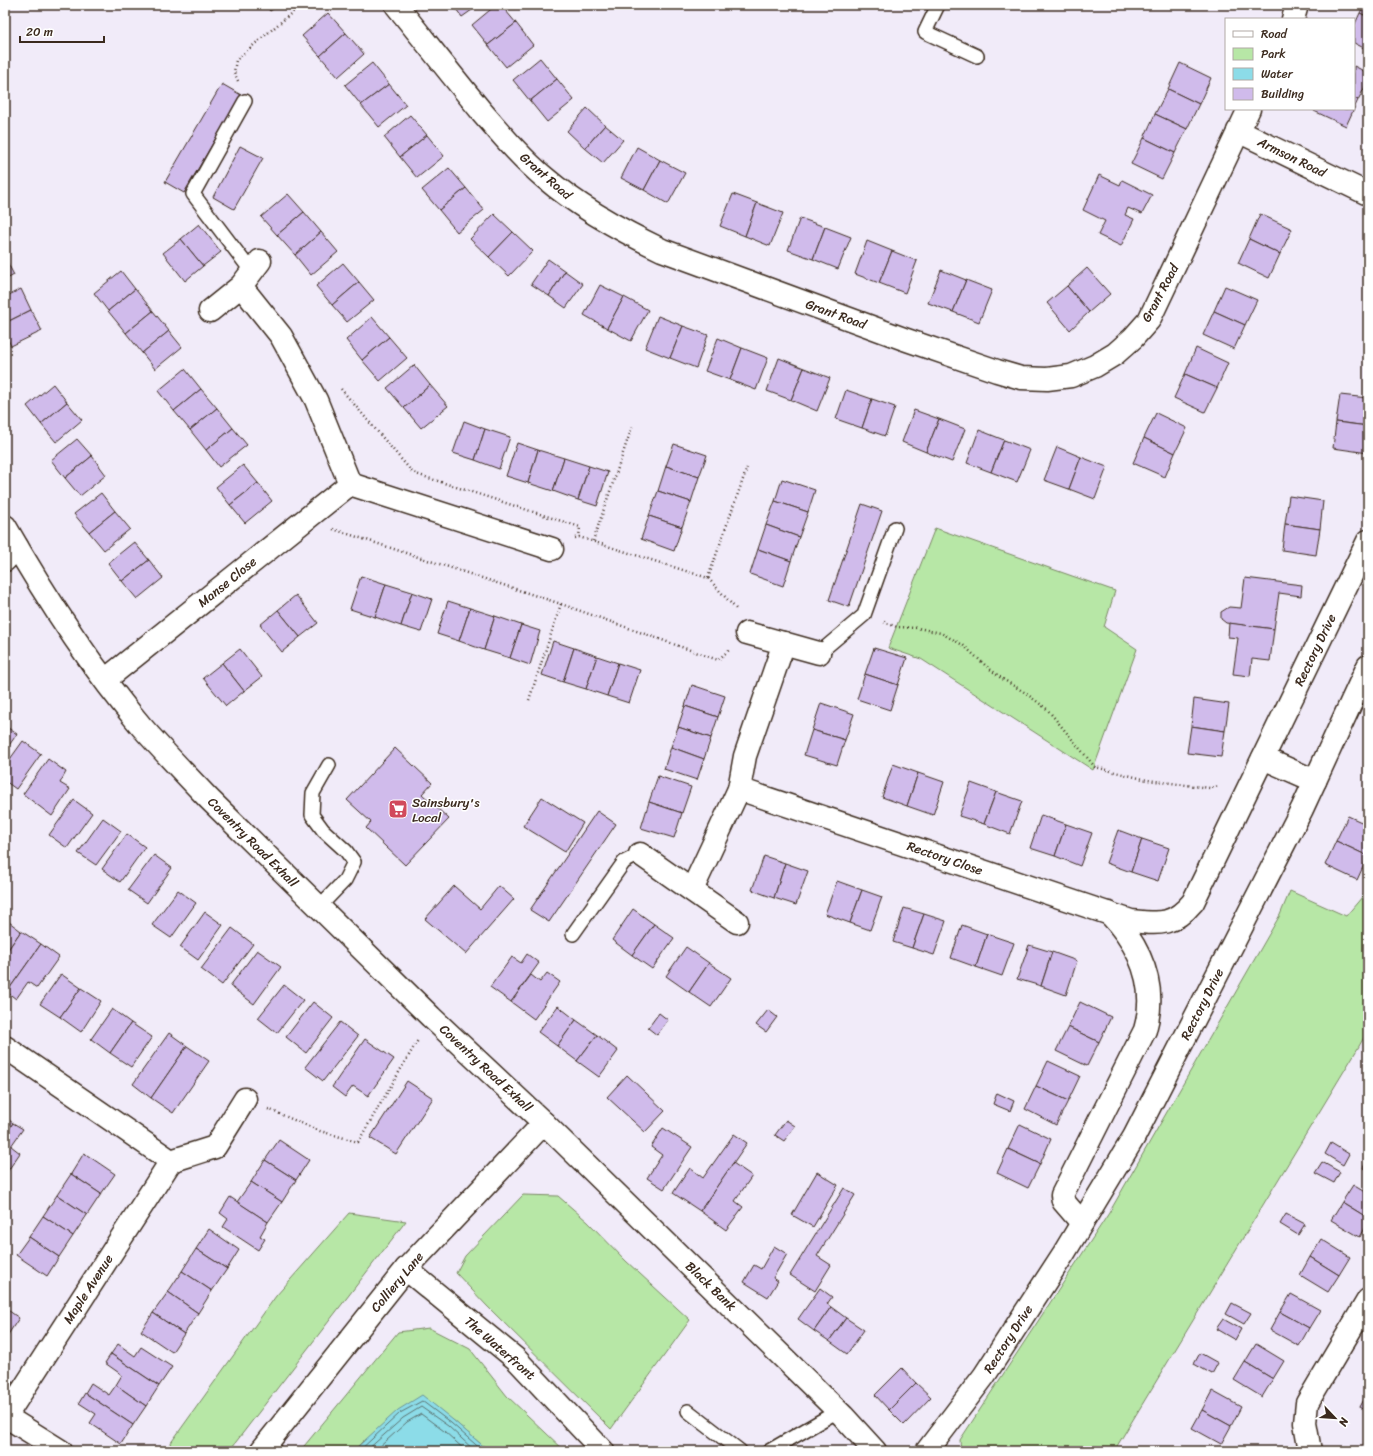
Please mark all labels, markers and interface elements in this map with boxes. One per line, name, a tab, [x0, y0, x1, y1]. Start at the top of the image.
scale bar	[20, 18, 104, 44]
legend	[1225, 18, 1355, 110]
text: 20 m	[26, 21, 53, 43]
text: Road	[1261, 23, 1288, 45]
text: Park	[1261, 43, 1286, 65]
text: Water	[1261, 63, 1294, 85]
text: Building	[1261, 83, 1304, 105]
street label: Armson Road	[1253, 130, 1331, 184]
street label: Grant Road	[515, 147, 578, 206]
street label: Grant Road	[1135, 259, 1186, 326]
street label: Grant Road	[802, 292, 871, 336]
street label: Manse Close	[192, 550, 262, 613]
street label: Rectory Drive	[1288, 610, 1343, 690]
street label: Coventry Road Exhall	[202, 791, 304, 893]
place label: Sainsbury's Local	[412, 791, 480, 829]
supermarket icon: Sainsbury's Local	[387, 798, 409, 820]
street label: Rectory Close	[904, 834, 986, 882]
street label: Rectory Drive	[1174, 964, 1230, 1044]
street label: Coventry Road Exhall	[434, 1018, 538, 1118]
street label: Colliery Lane	[365, 1246, 430, 1318]
street label: Maple Avenue	[57, 1249, 119, 1329]
street label: Black Bank	[680, 1256, 742, 1317]
street label: Rectory Drive	[977, 1300, 1039, 1378]
street label: The Waterfront	[459, 1310, 541, 1386]
north arrow	[1315, 1398, 1355, 1438]
text: N	[1333, 1414, 1354, 1430]

